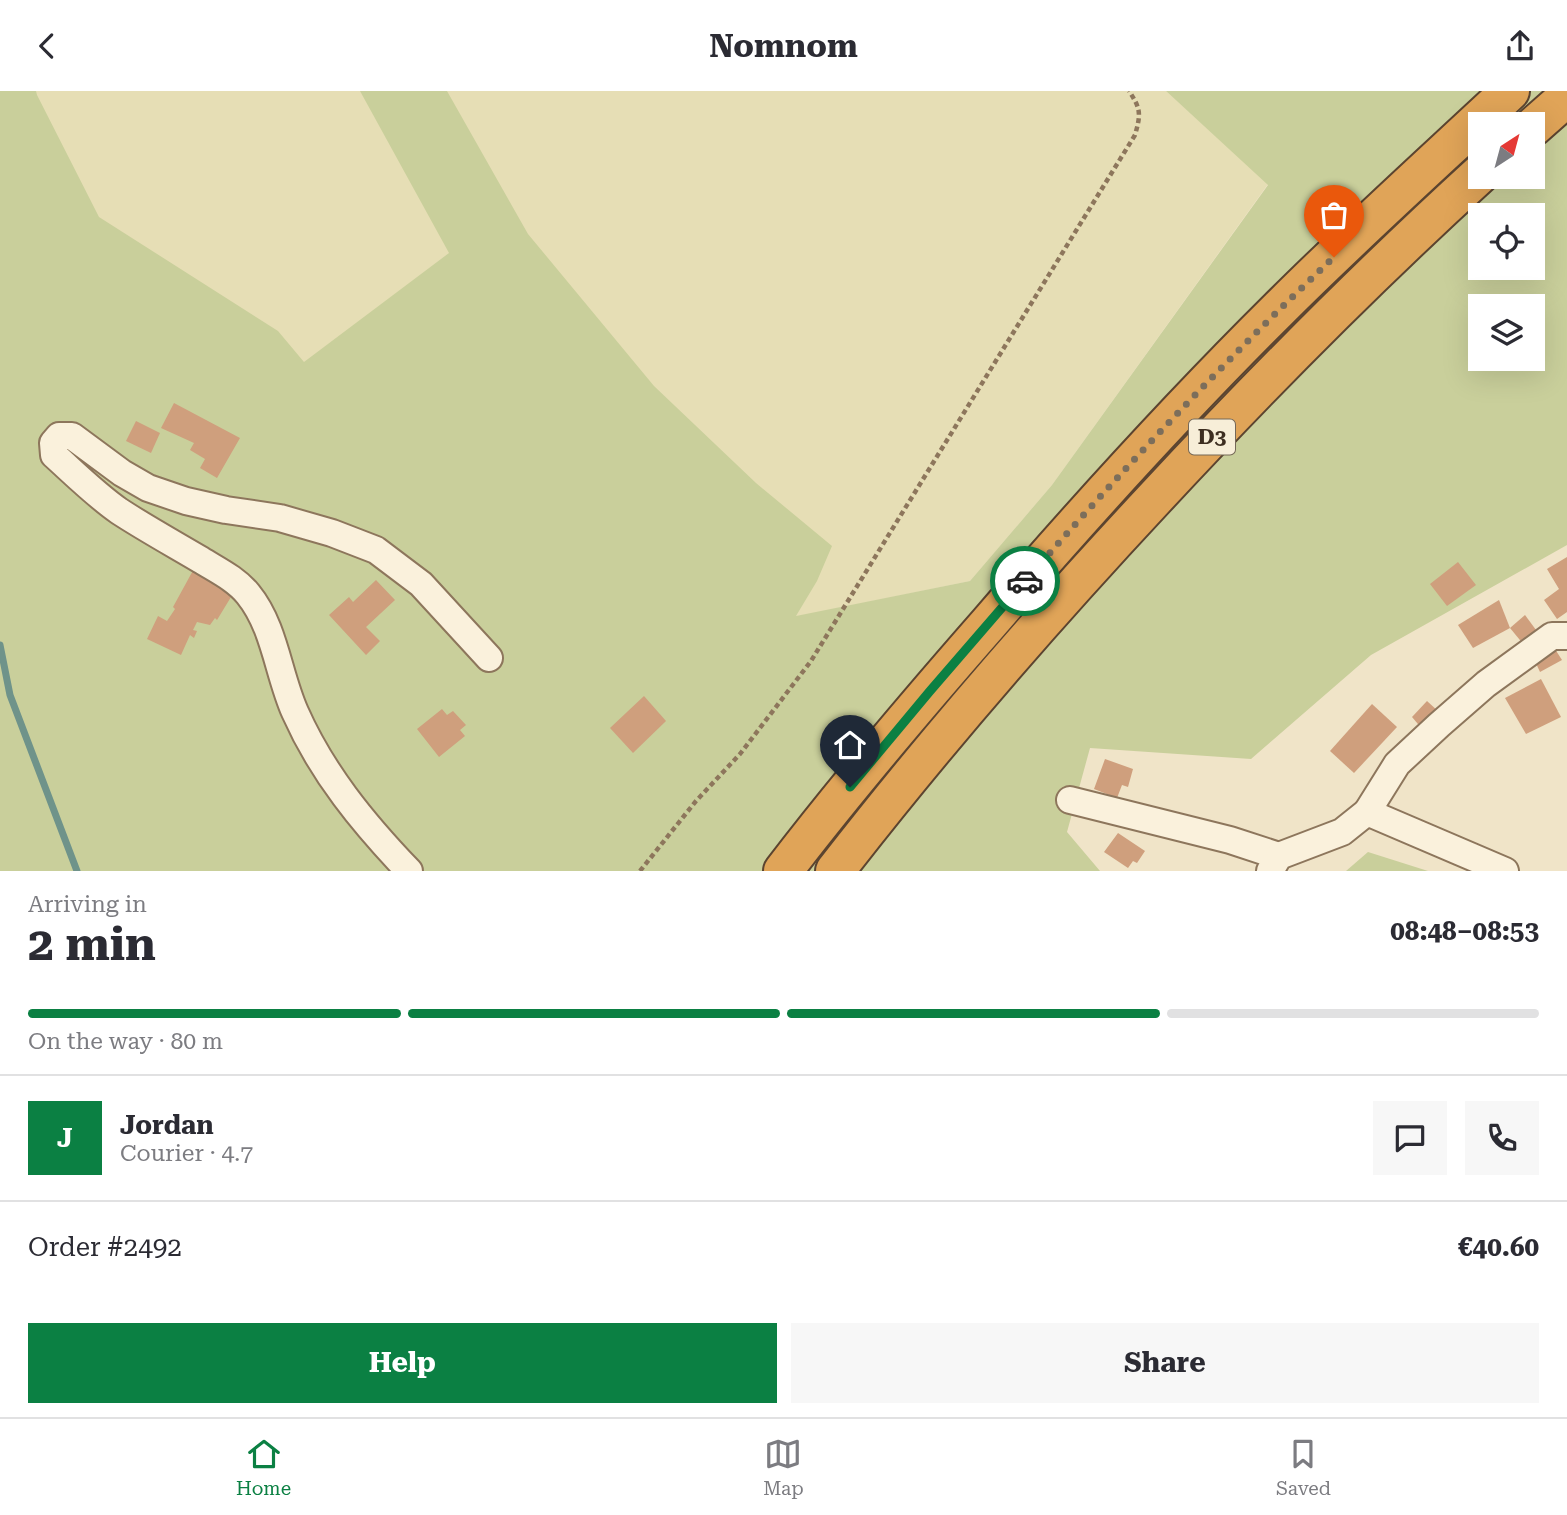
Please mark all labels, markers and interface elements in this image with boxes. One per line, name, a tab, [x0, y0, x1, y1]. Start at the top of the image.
icon: back	[28, 27, 66, 65]
text: Nomnom	[709, 27, 858, 65]
icon: share	[1501, 27, 1539, 65]
north arrow	[1468, 112, 1545, 189]
map controls	[1468, 112, 1545, 371]
pin	[1304, 185, 1364, 257]
icon: bag	[1315, 196, 1353, 234]
button: locate	[1468, 203, 1545, 280]
button: layers	[1468, 294, 1545, 371]
road number: D3	[1189, 419, 1235, 455]
courier	[990, 546, 1060, 616]
icon: car	[1006, 562, 1044, 600]
pin	[820, 715, 880, 787]
icon: home	[831, 726, 869, 764]
text: Arriving in	[28, 891, 147, 918]
text: 08:48–08:53	[1390, 916, 1539, 946]
text: 2 min	[28, 917, 156, 971]
text: On the way · 80 m	[28, 1028, 223, 1055]
button: chat	[1373, 1101, 1447, 1175]
button: phone	[1465, 1101, 1539, 1175]
text: Jordan	[120, 1110, 214, 1140]
text: J	[57, 1123, 73, 1153]
text: Courier · 4.7	[120, 1140, 253, 1167]
text: Order #2492	[28, 1232, 182, 1262]
text: €40.60	[1458, 1232, 1539, 1262]
button: Help	[28, 1323, 777, 1403]
button: Share	[791, 1323, 1539, 1403]
tab: Home	[236, 1435, 291, 1500]
tab: Map	[763, 1435, 804, 1500]
tab: Saved	[1276, 1435, 1331, 1500]

